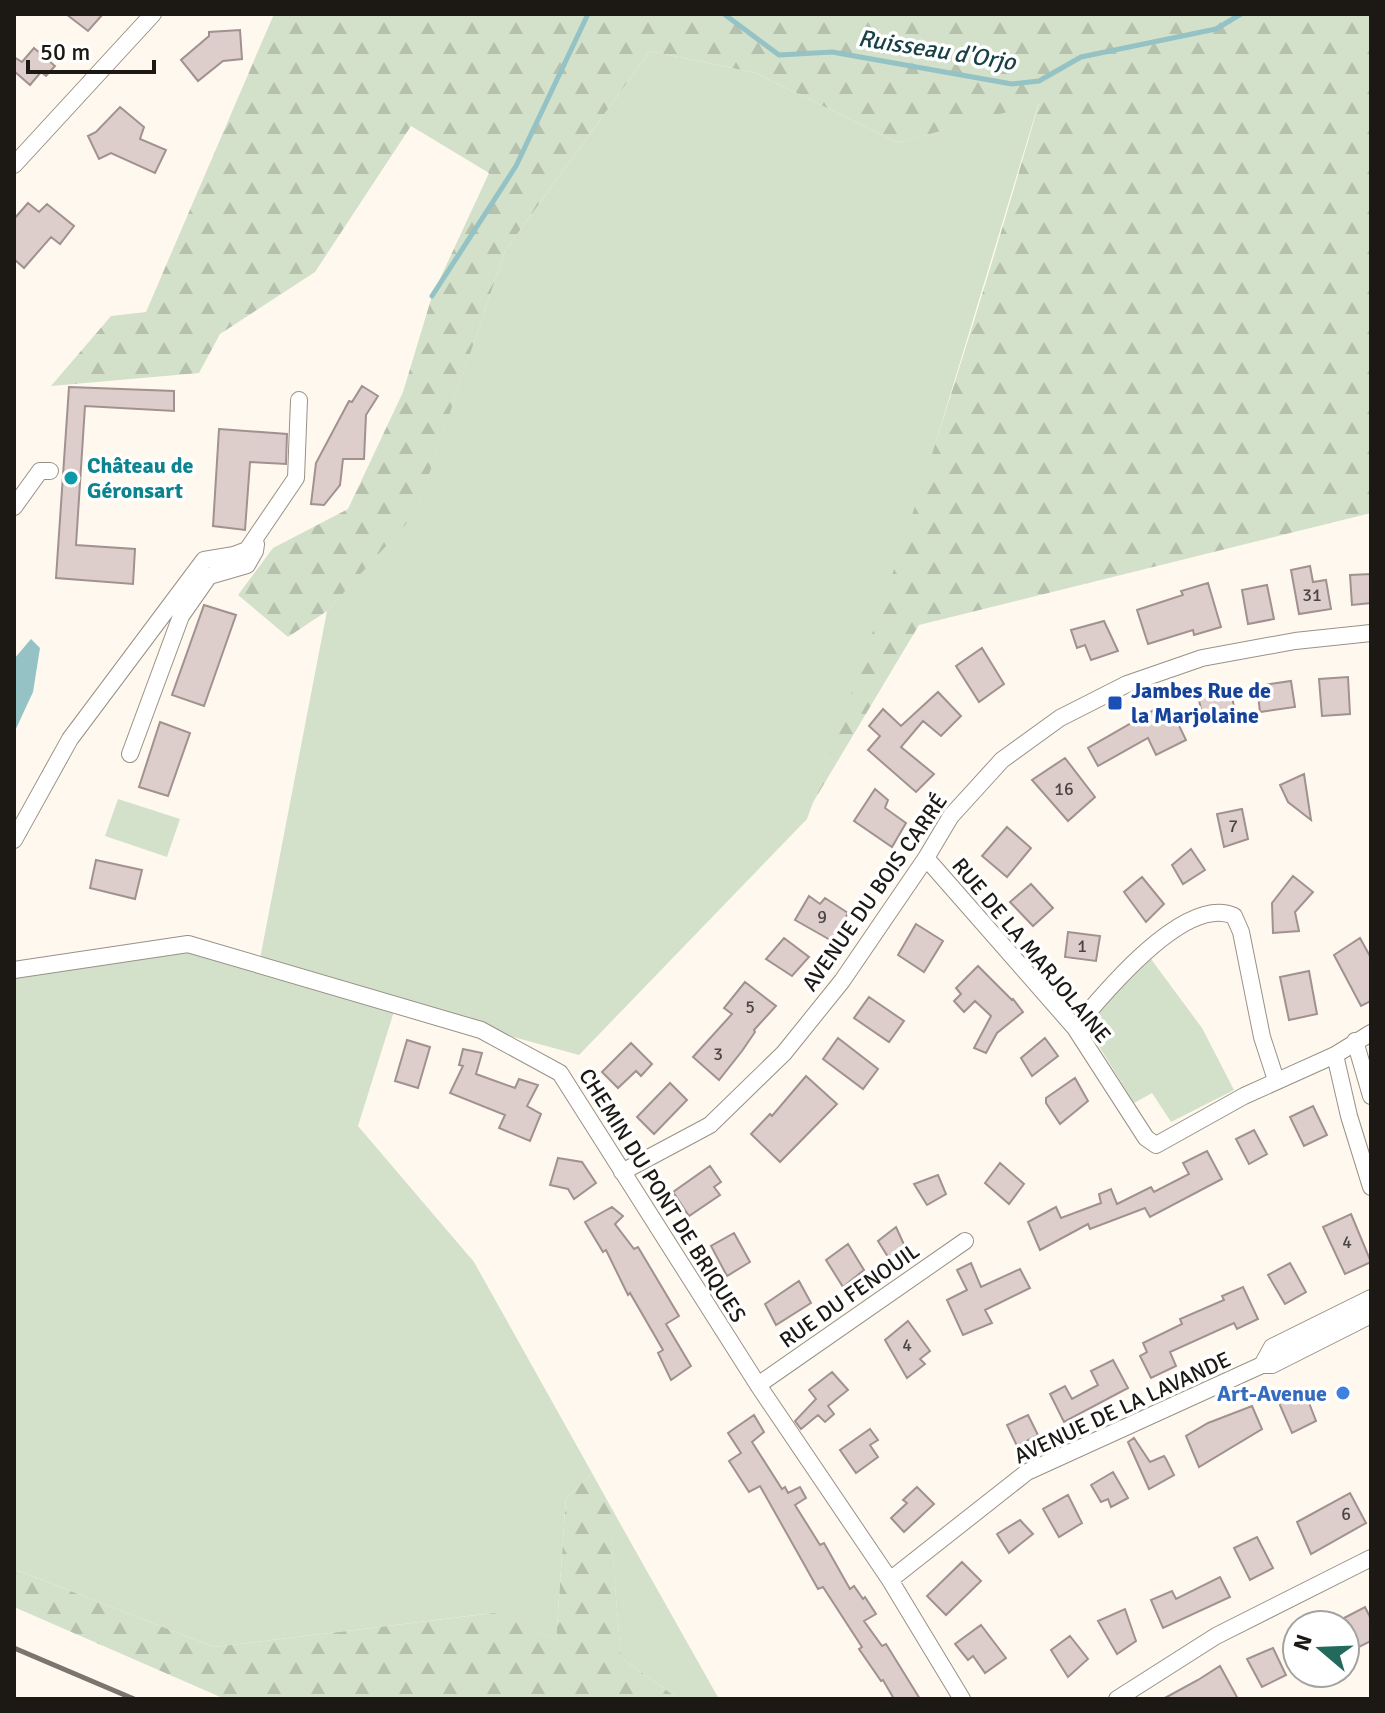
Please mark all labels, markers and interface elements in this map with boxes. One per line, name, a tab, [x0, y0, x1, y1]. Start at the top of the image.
water label: Ruisseau d'Orjo	[856, 23, 1019, 77]
scale bar	[28, 24, 154, 74]
text: 50 m	[40, 37, 90, 67]
place label: Château de Géronsart	[87, 452, 194, 504]
marker: Château de Géronsart	[62, 469, 80, 487]
house number: 31	[1302, 584, 1322, 606]
place label: Jambes Rue de la Marjolaine	[1131, 677, 1271, 729]
marker: Jambes Rue de la Marjolaine	[1106, 694, 1124, 712]
house number: 16	[1054, 778, 1074, 800]
street label: AVENUE DU BOIS CARRÉ	[796, 788, 953, 996]
house number: 7	[1228, 815, 1238, 837]
street label: RUE DE LA MARJOLAINE	[946, 852, 1117, 1048]
house number: 9	[817, 906, 827, 928]
house number: 1	[1077, 935, 1087, 957]
house number: 5	[745, 996, 755, 1018]
house number: 3	[713, 1043, 723, 1065]
street label: CHEMIN DU PONT DE BRIQUES	[573, 1063, 752, 1327]
house number: 4	[1342, 1231, 1352, 1253]
street label: RUE DU FENOUIL	[774, 1237, 924, 1354]
house number: 4	[902, 1334, 912, 1356]
street label: AVENUE DE LA LAVANDE	[1010, 1345, 1235, 1470]
place label: Art-Avenue	[1217, 1380, 1327, 1407]
marker: Art-Avenue	[1334, 1384, 1352, 1402]
house number: 6	[1341, 1503, 1351, 1525]
north arrow	[1281, 1609, 1361, 1689]
text: N	[1287, 1631, 1318, 1654]

